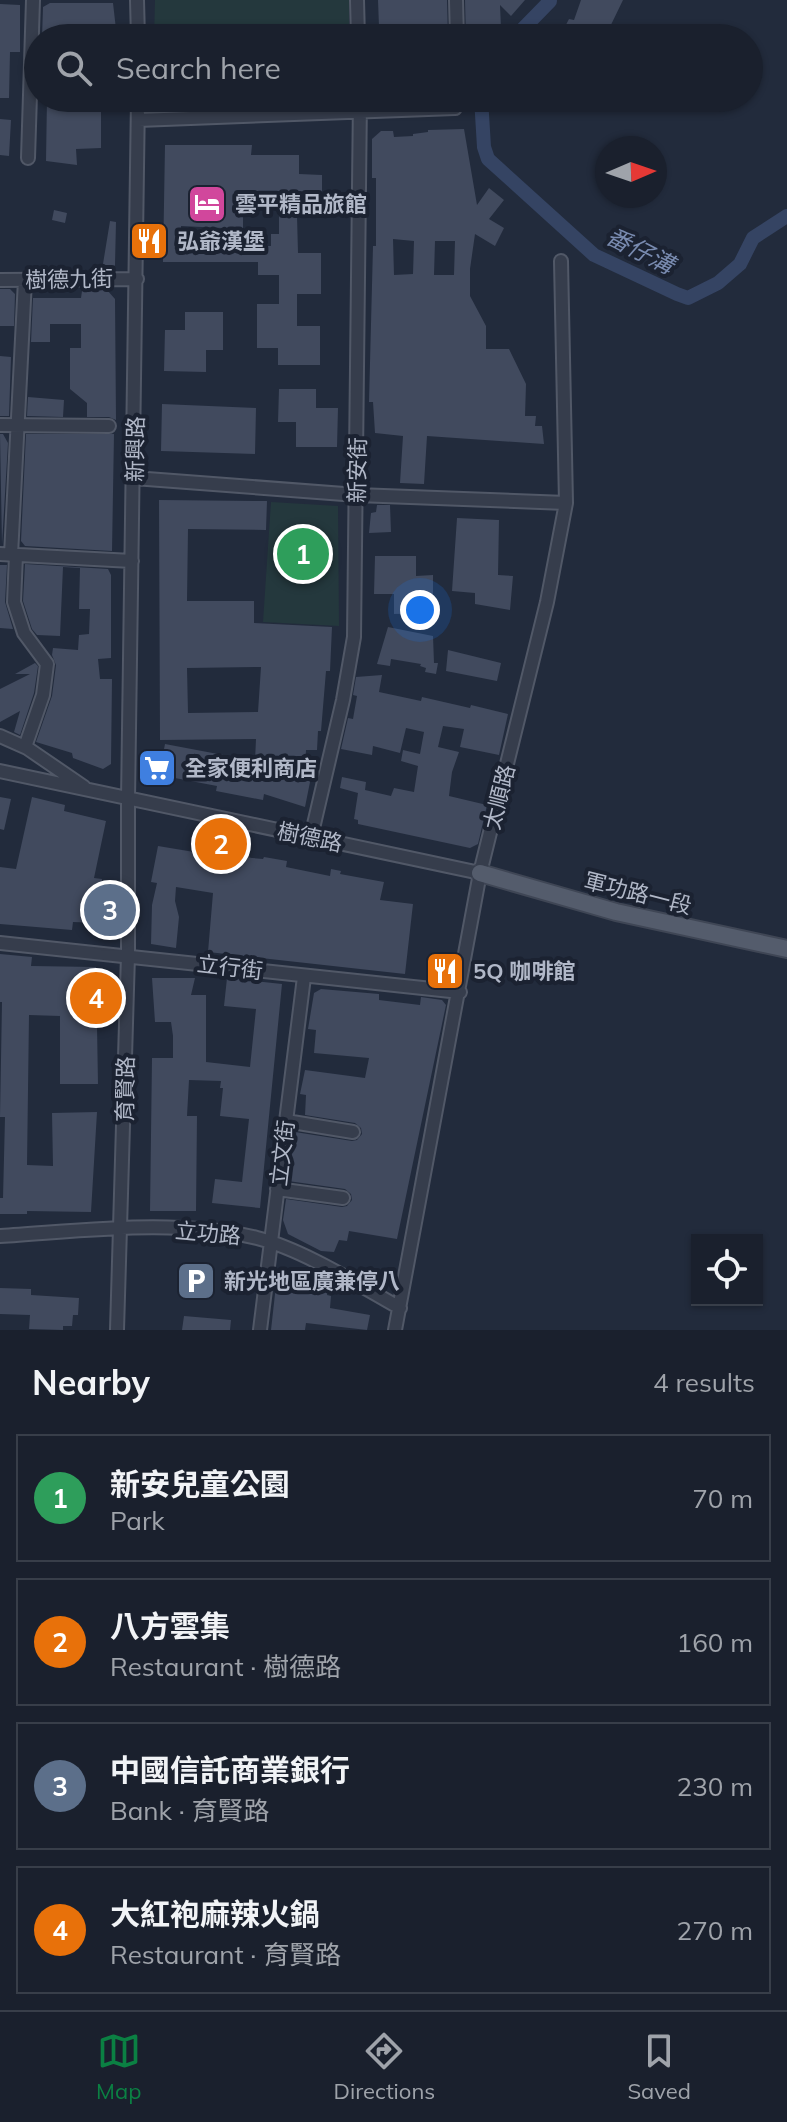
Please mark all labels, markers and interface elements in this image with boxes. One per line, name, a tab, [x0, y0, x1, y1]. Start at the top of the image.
search box	[24, 24, 763, 112]
icon: search	[52, 46, 96, 90]
text: Search here	[116, 49, 281, 87]
north arrow	[595, 136, 667, 208]
hotel icon: 雲平精品旅館	[186, 183, 228, 225]
place label: 雲平精品旅館	[235, 190, 367, 218]
restaurant icon: 弘爺漢堡	[128, 220, 170, 262]
water label: 番仔溝	[602, 220, 682, 281]
place label: 弘爺漢堡	[177, 227, 265, 255]
street label: 樹德九街	[25, 264, 113, 294]
street label: 新興路	[120, 416, 150, 482]
street label: 新安街	[342, 437, 372, 503]
pin: 1	[277, 524, 329, 584]
your location	[400, 590, 440, 630]
supermarket icon: 全家便利商店	[136, 747, 178, 789]
place label: 全家便利商店	[185, 754, 317, 782]
street label: 太順路	[477, 762, 521, 832]
pin: 2	[195, 814, 247, 874]
street label: 樹德路	[275, 816, 345, 858]
street label: 軍功路一段	[581, 866, 695, 920]
pin: 3	[84, 880, 136, 940]
street label: 立行街	[196, 949, 264, 985]
restaurant icon: 5Q 咖啡館	[424, 950, 466, 992]
place label: 5Q 咖啡館	[473, 957, 576, 985]
pin: 4	[70, 968, 122, 1028]
street label: 育賢路	[110, 1056, 140, 1122]
street label: 立文街	[264, 1119, 300, 1187]
street label: 立功路	[174, 1216, 242, 1250]
map controls	[691, 1234, 763, 1306]
button: locate	[691, 1234, 763, 1306]
parking icon: 新光地區廣兼停八	[175, 1260, 217, 1302]
place label: 新光地區廣兼停八	[224, 1267, 400, 1295]
text: Nearby	[32, 1361, 150, 1404]
text: 4 results	[653, 1366, 755, 1399]
text: 新安兒童公園	[110, 1465, 290, 1503]
text: 1	[52, 1482, 68, 1515]
text: 70 m	[692, 1482, 753, 1515]
text: Park	[110, 1504, 165, 1537]
text: 八方雲集	[110, 1607, 230, 1645]
text: 2	[52, 1626, 68, 1659]
text: 160 m	[677, 1626, 753, 1659]
text: Restaurant · 樹德路	[110, 1650, 341, 1683]
text: 中國信託商業銀行	[110, 1751, 350, 1789]
text: 3	[52, 1770, 68, 1803]
text: 230 m	[677, 1770, 753, 1803]
text: Bank · 育賢路	[110, 1794, 269, 1827]
text: 大紅袍麻辣火鍋	[110, 1895, 320, 1933]
text: 4	[52, 1914, 68, 1947]
text: 270 m	[677, 1914, 753, 1947]
text: Restaurant · 育賢路	[110, 1938, 341, 1971]
tab: Map	[96, 2029, 141, 2105]
tab: Directions	[334, 2029, 435, 2105]
tab: Saved	[627, 2029, 691, 2105]

